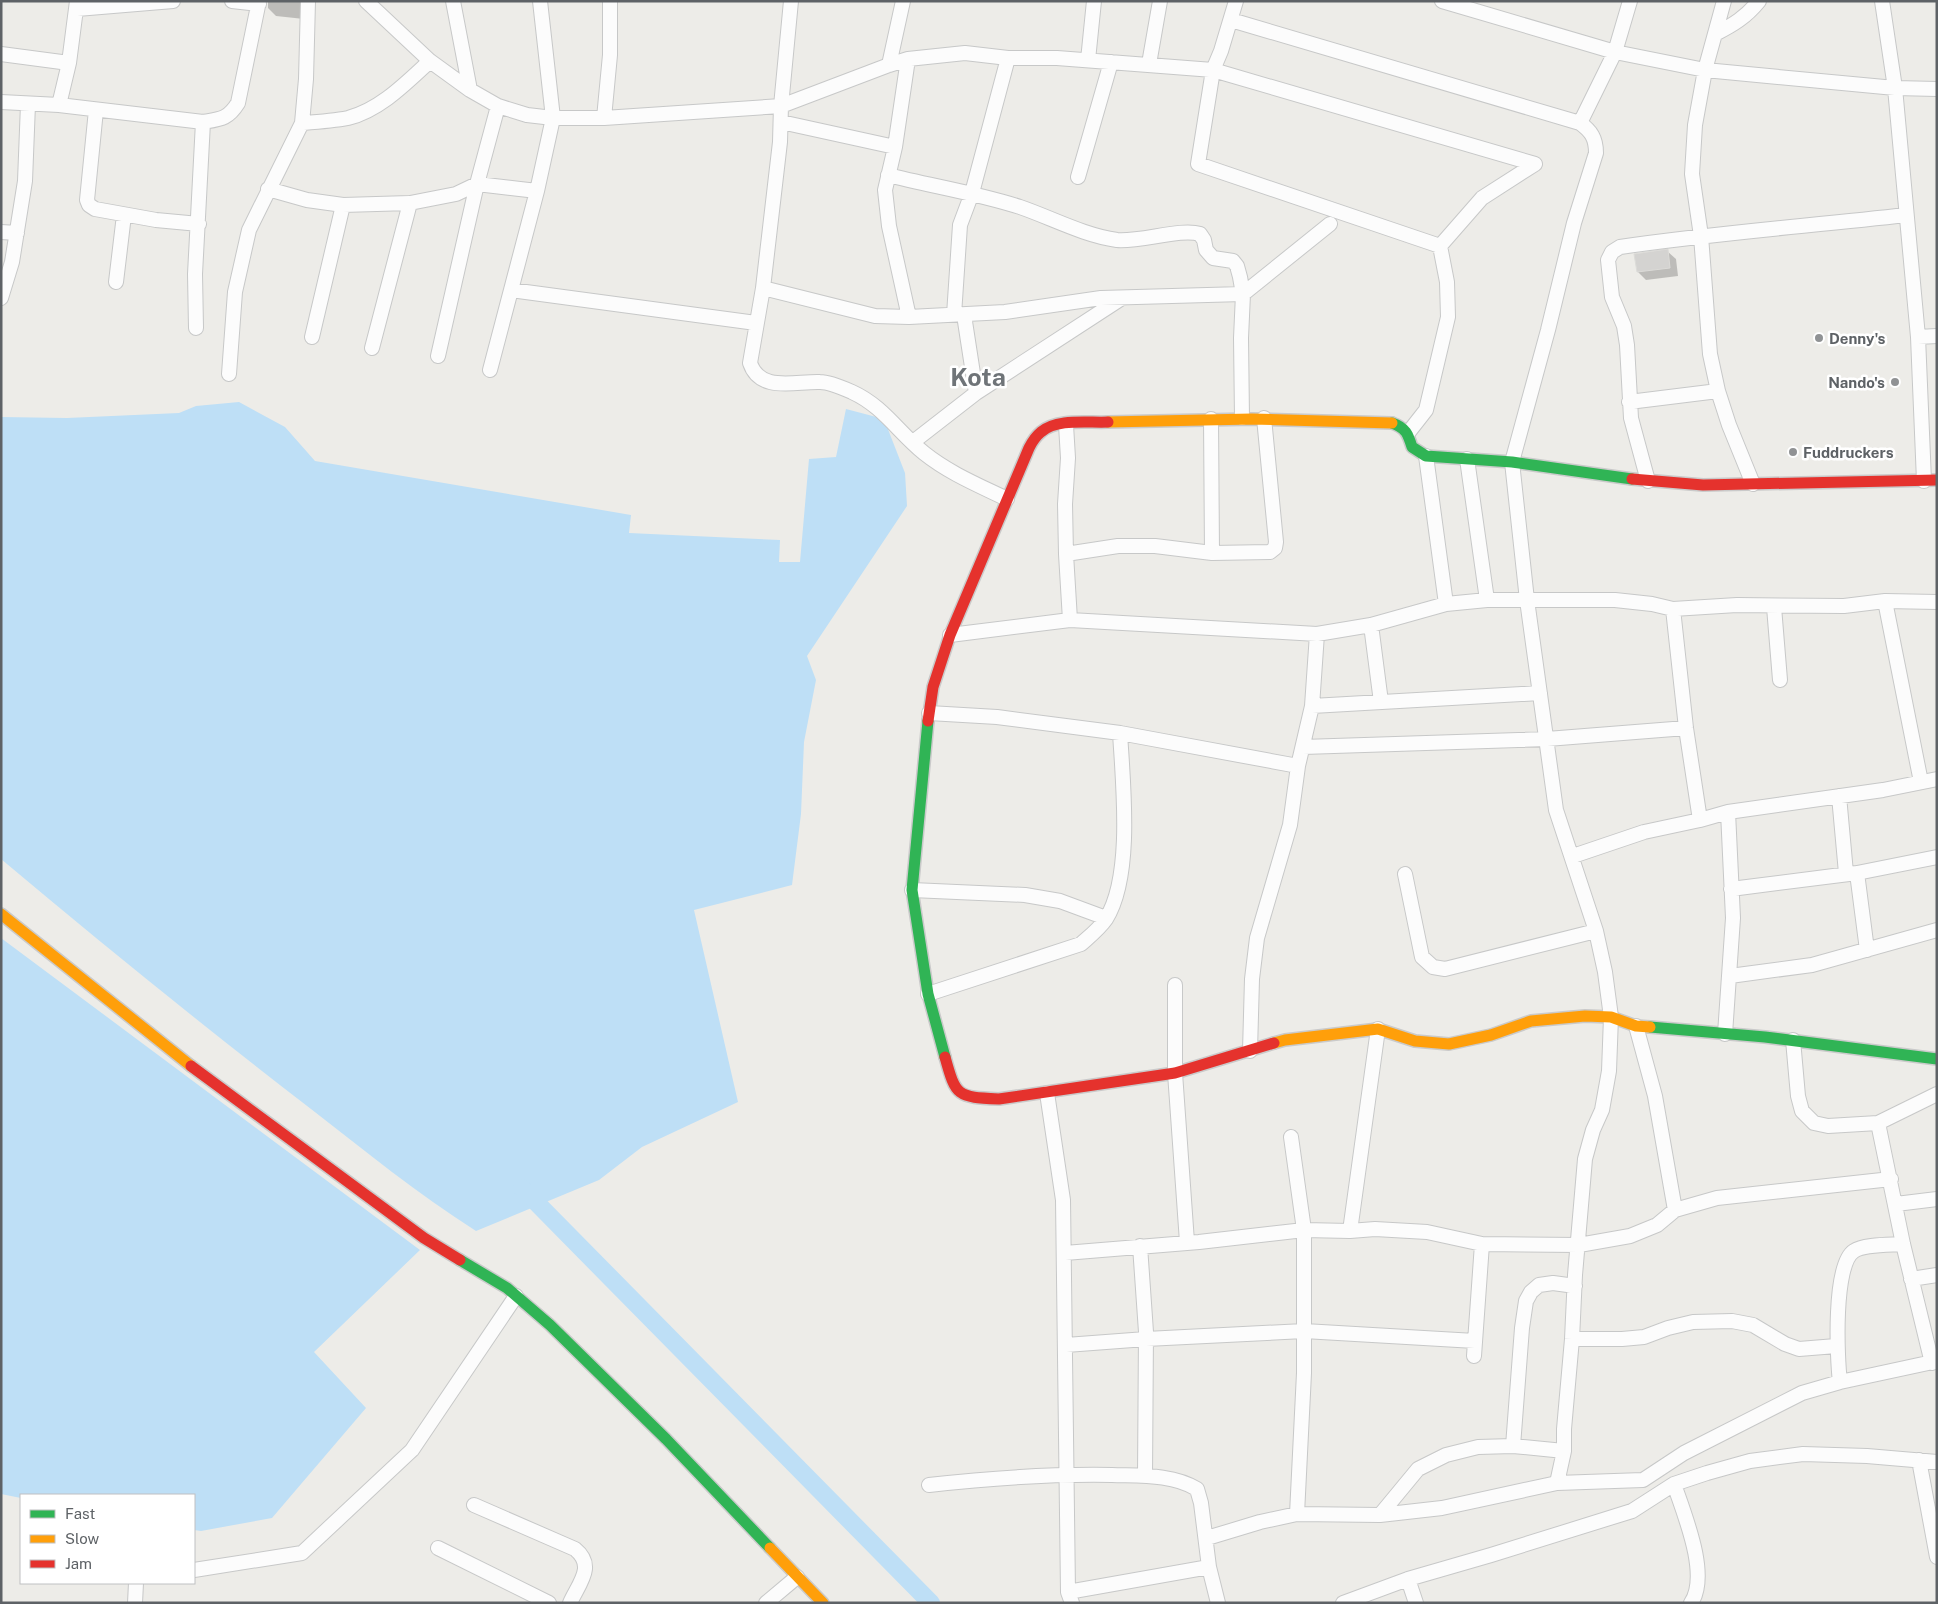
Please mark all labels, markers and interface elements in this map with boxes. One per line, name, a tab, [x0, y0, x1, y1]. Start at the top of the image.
place label: Denny's	[1829, 330, 1885, 347]
marker: Denny's	[1813, 332, 1825, 344]
district label: Kota	[950, 362, 1006, 392]
place label: Nando's	[1828, 374, 1885, 391]
marker: Nando's	[1889, 376, 1901, 388]
place label: Fuddruckers	[1803, 444, 1894, 461]
marker: Fuddruckers	[1787, 446, 1799, 458]
legend	[20, 1494, 195, 1584]
text: Fast	[65, 1505, 95, 1522]
text: Slow	[65, 1530, 100, 1547]
text: Jam	[65, 1555, 92, 1572]

